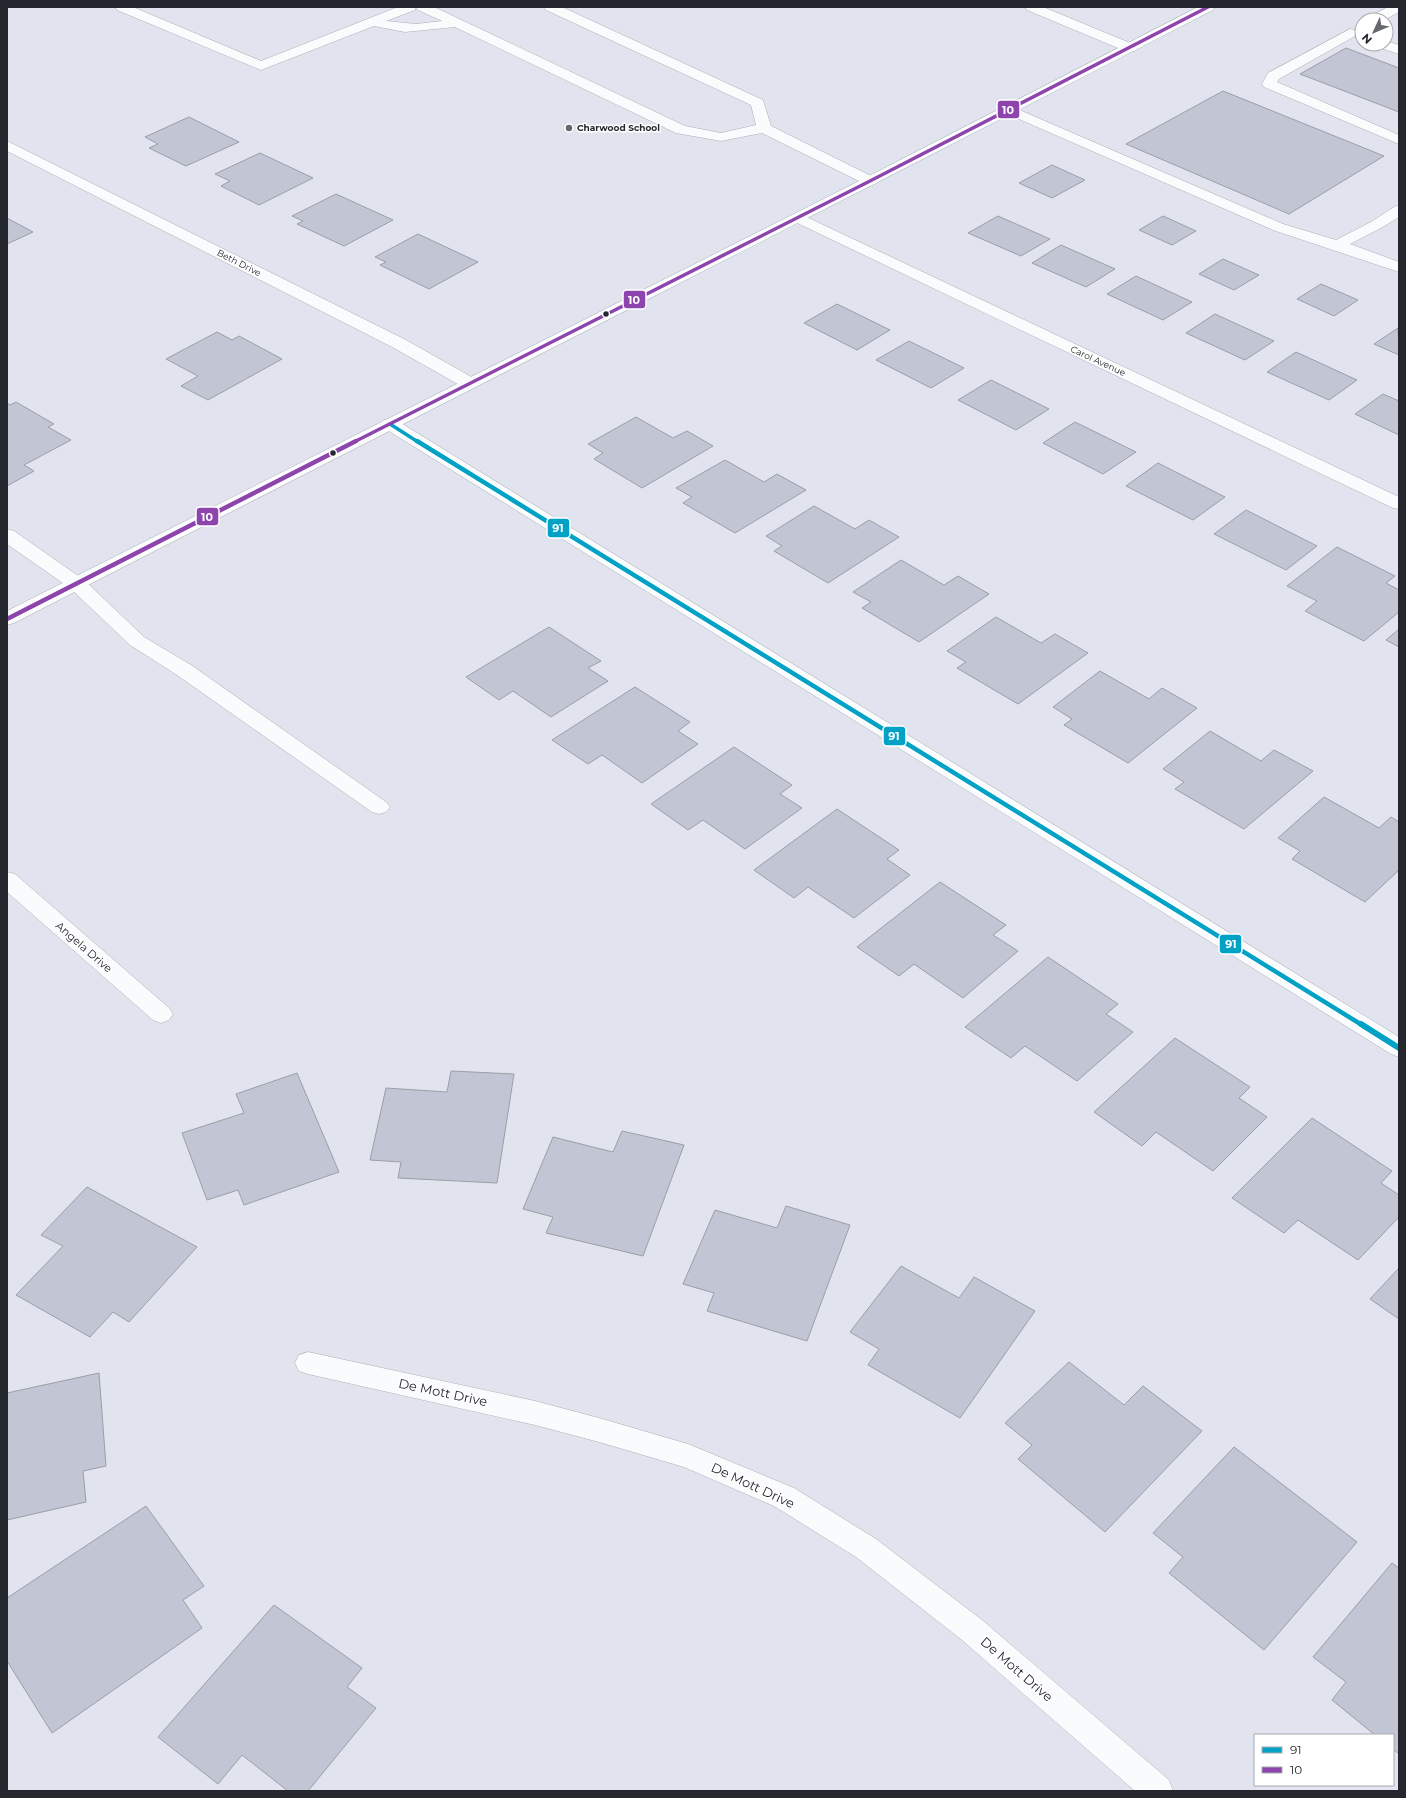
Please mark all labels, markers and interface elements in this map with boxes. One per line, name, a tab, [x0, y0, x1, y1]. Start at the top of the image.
north arrow	[1354, 12, 1394, 52]
text: N	[1359, 31, 1375, 47]
line badge: 10	[997, 100, 1020, 119]
text: 10	[1002, 103, 1014, 117]
place label: Charwood School	[577, 122, 660, 133]
marker: Charwood School	[564, 123, 574, 133]
street label: Beth Drive	[215, 247, 264, 279]
line badge: 10	[623, 290, 646, 309]
text: 10	[628, 293, 640, 307]
unlabelled marker	[601, 309, 611, 319]
street label: Carol Avenue	[1069, 343, 1128, 378]
unlabelled marker	[328, 448, 338, 458]
line badge: 10	[196, 507, 219, 526]
text: 10	[201, 510, 213, 524]
line badge: 91	[547, 518, 570, 538]
text: 91	[552, 521, 564, 535]
line badge: 91	[883, 726, 906, 746]
text: 91	[888, 729, 900, 743]
street label: Angela Drive	[53, 919, 116, 976]
line badge: 91	[1219, 934, 1242, 954]
text: 91	[1225, 937, 1237, 951]
street label: De Mott Drive	[397, 1375, 489, 1409]
street label: De Mott Drive	[709, 1459, 797, 1511]
street label: De Mott Drive	[978, 1633, 1056, 1705]
legend	[1254, 1734, 1394, 1786]
text: 91	[1290, 1742, 1302, 1757]
text: 10	[1290, 1762, 1302, 1777]

